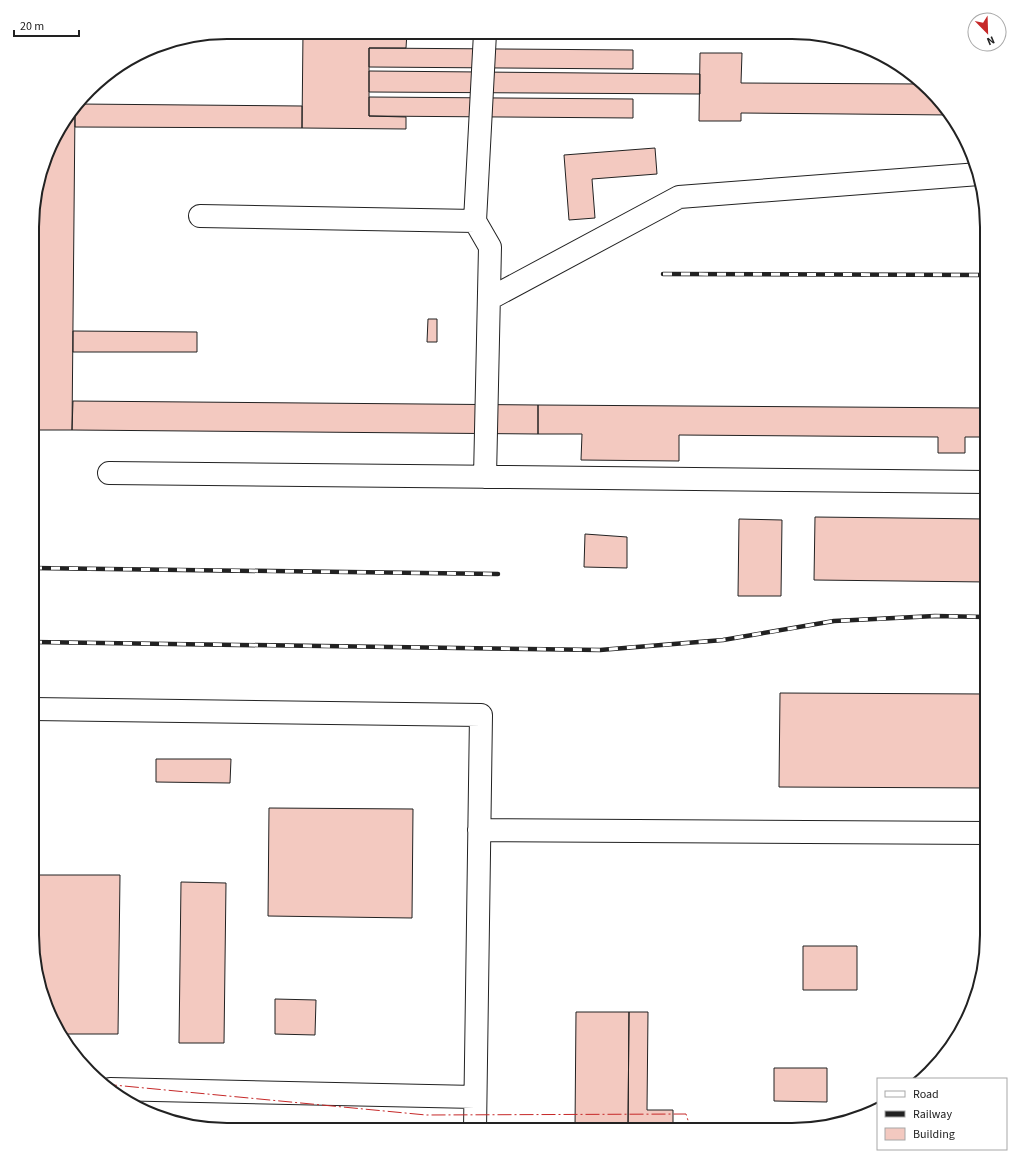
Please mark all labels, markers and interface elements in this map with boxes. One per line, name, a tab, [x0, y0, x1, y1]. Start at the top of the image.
scale bar	[14, 12, 79, 38]
north arrow	[967, 12, 1007, 52]
text: 20 m	[20, 18, 44, 35]
text: N	[984, 32, 997, 49]
legend	[877, 1078, 1007, 1150]
text: Road	[913, 1086, 939, 1103]
text: Railway	[913, 1106, 952, 1123]
text: Building	[913, 1126, 955, 1143]

